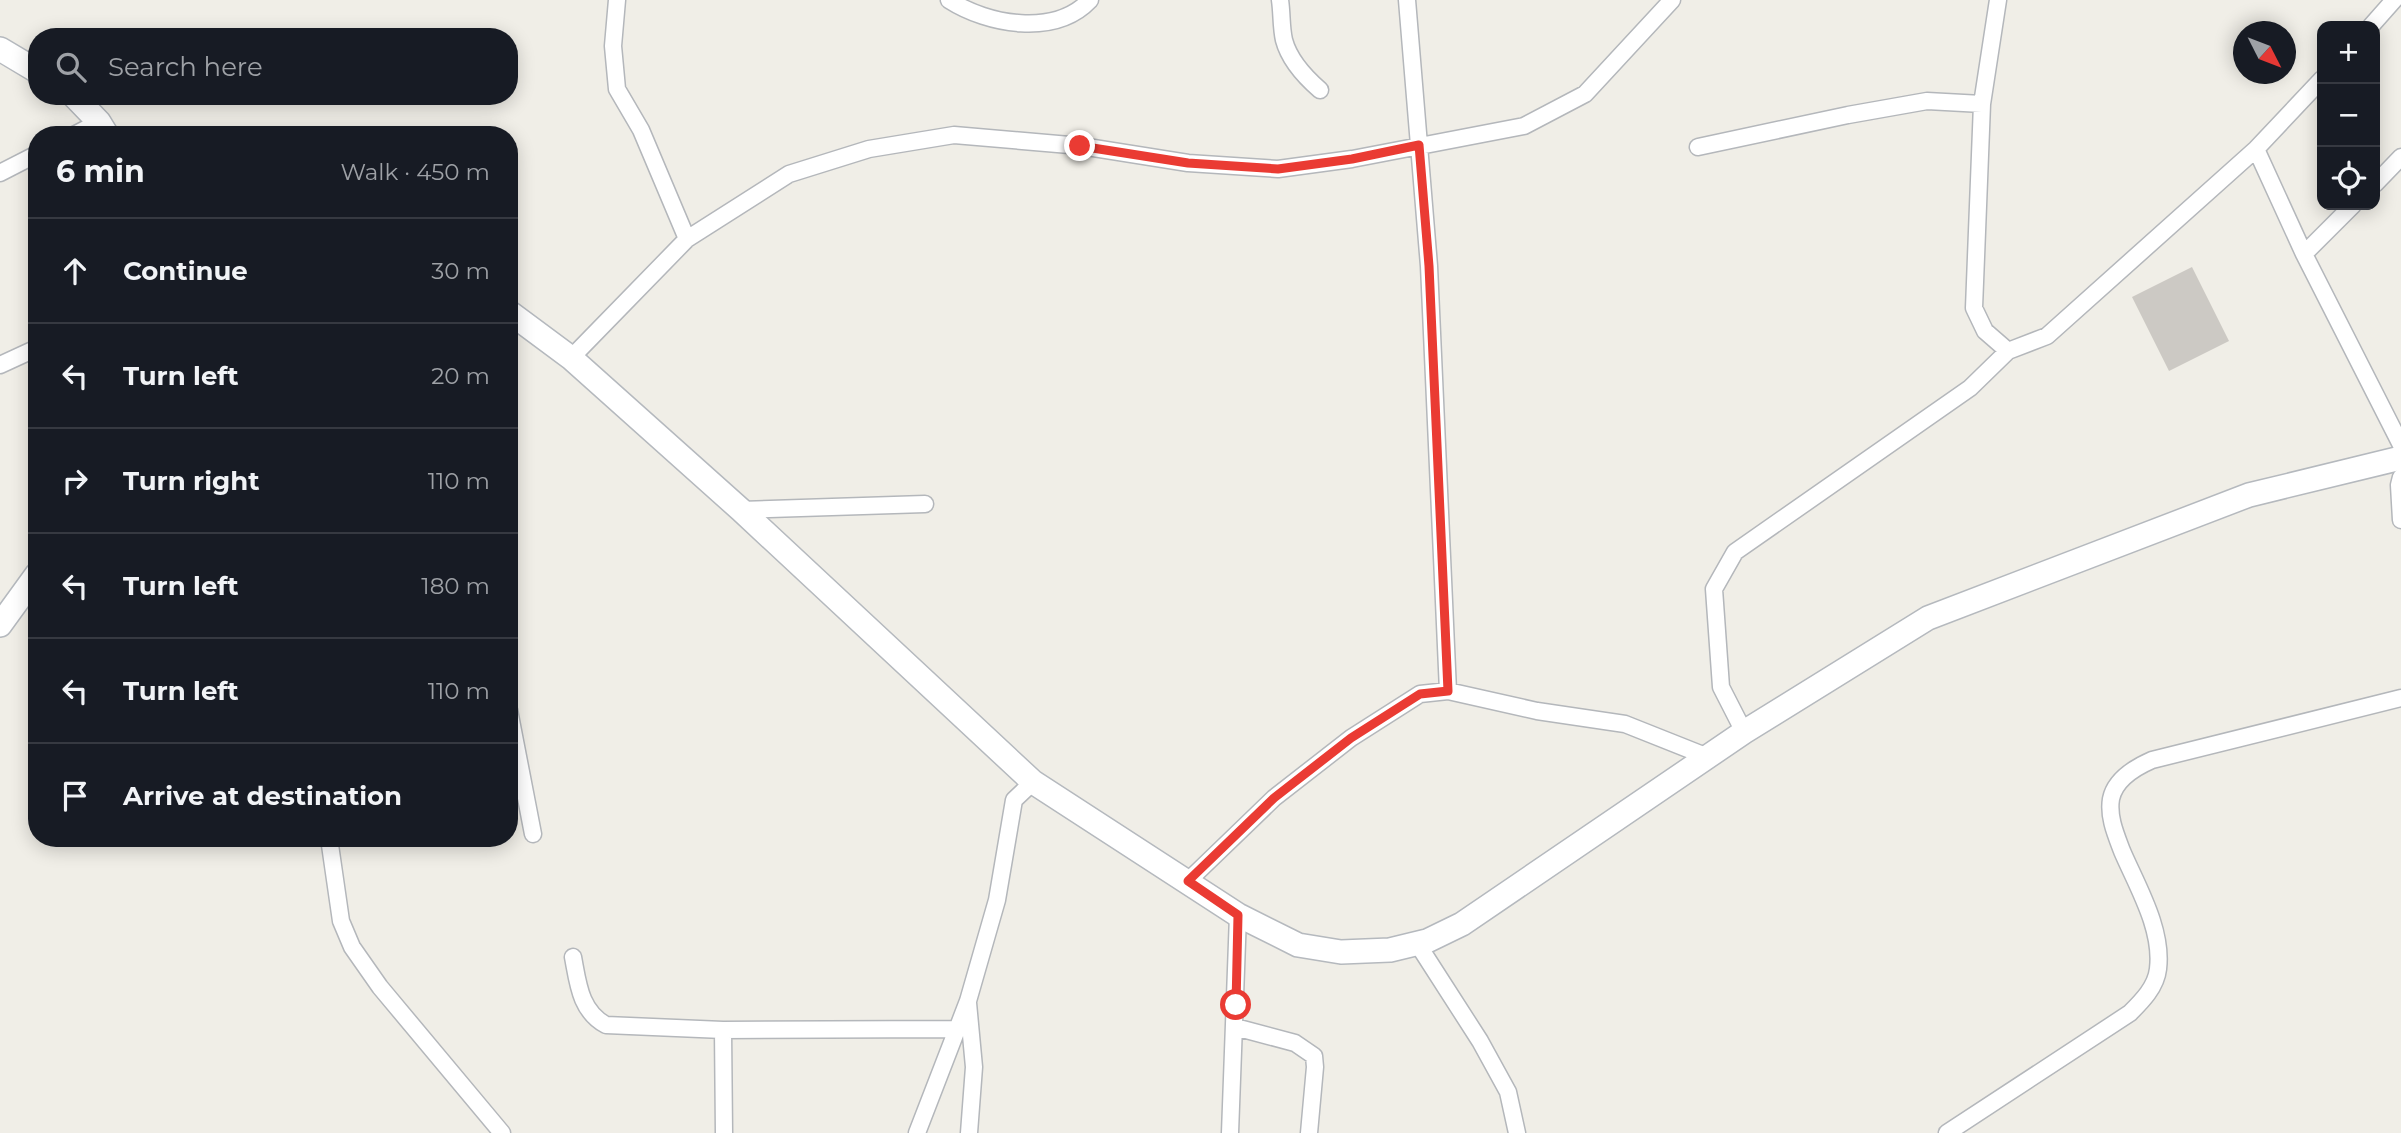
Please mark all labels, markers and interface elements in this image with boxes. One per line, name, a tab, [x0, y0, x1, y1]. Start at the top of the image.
north arrow	[2233, 21, 2296, 84]
map controls	[2317, 21, 2380, 210]
button: +	[2317, 21, 2380, 84]
search box	[28, 28, 518, 105]
icon: search	[52, 48, 90, 86]
text: Search here	[108, 51, 263, 83]
button: −	[2317, 84, 2380, 147]
route end	[1064, 130, 1095, 161]
button: locate	[2317, 147, 2380, 210]
text: 6 min	[56, 153, 145, 190]
text: Walk · 450 m	[341, 158, 490, 186]
icon: ahead	[56, 252, 94, 290]
text: Continue	[123, 255, 248, 287]
text: 30 m	[431, 257, 490, 285]
icon: left	[56, 357, 94, 395]
text: Turn left	[123, 360, 239, 392]
text: 20 m	[431, 362, 490, 390]
icon: right	[56, 462, 94, 500]
text: Turn right	[123, 465, 259, 497]
text: 110 m	[428, 467, 490, 495]
icon: left	[56, 567, 94, 605]
text: Turn left	[123, 570, 239, 602]
text: 180 m	[421, 572, 490, 600]
icon: left	[56, 672, 94, 710]
text: Turn left	[123, 675, 239, 707]
text: 110 m	[428, 677, 490, 705]
icon: arrive	[56, 777, 94, 815]
text: Arrive at destination	[123, 780, 402, 812]
route start	[1220, 989, 1251, 1020]

